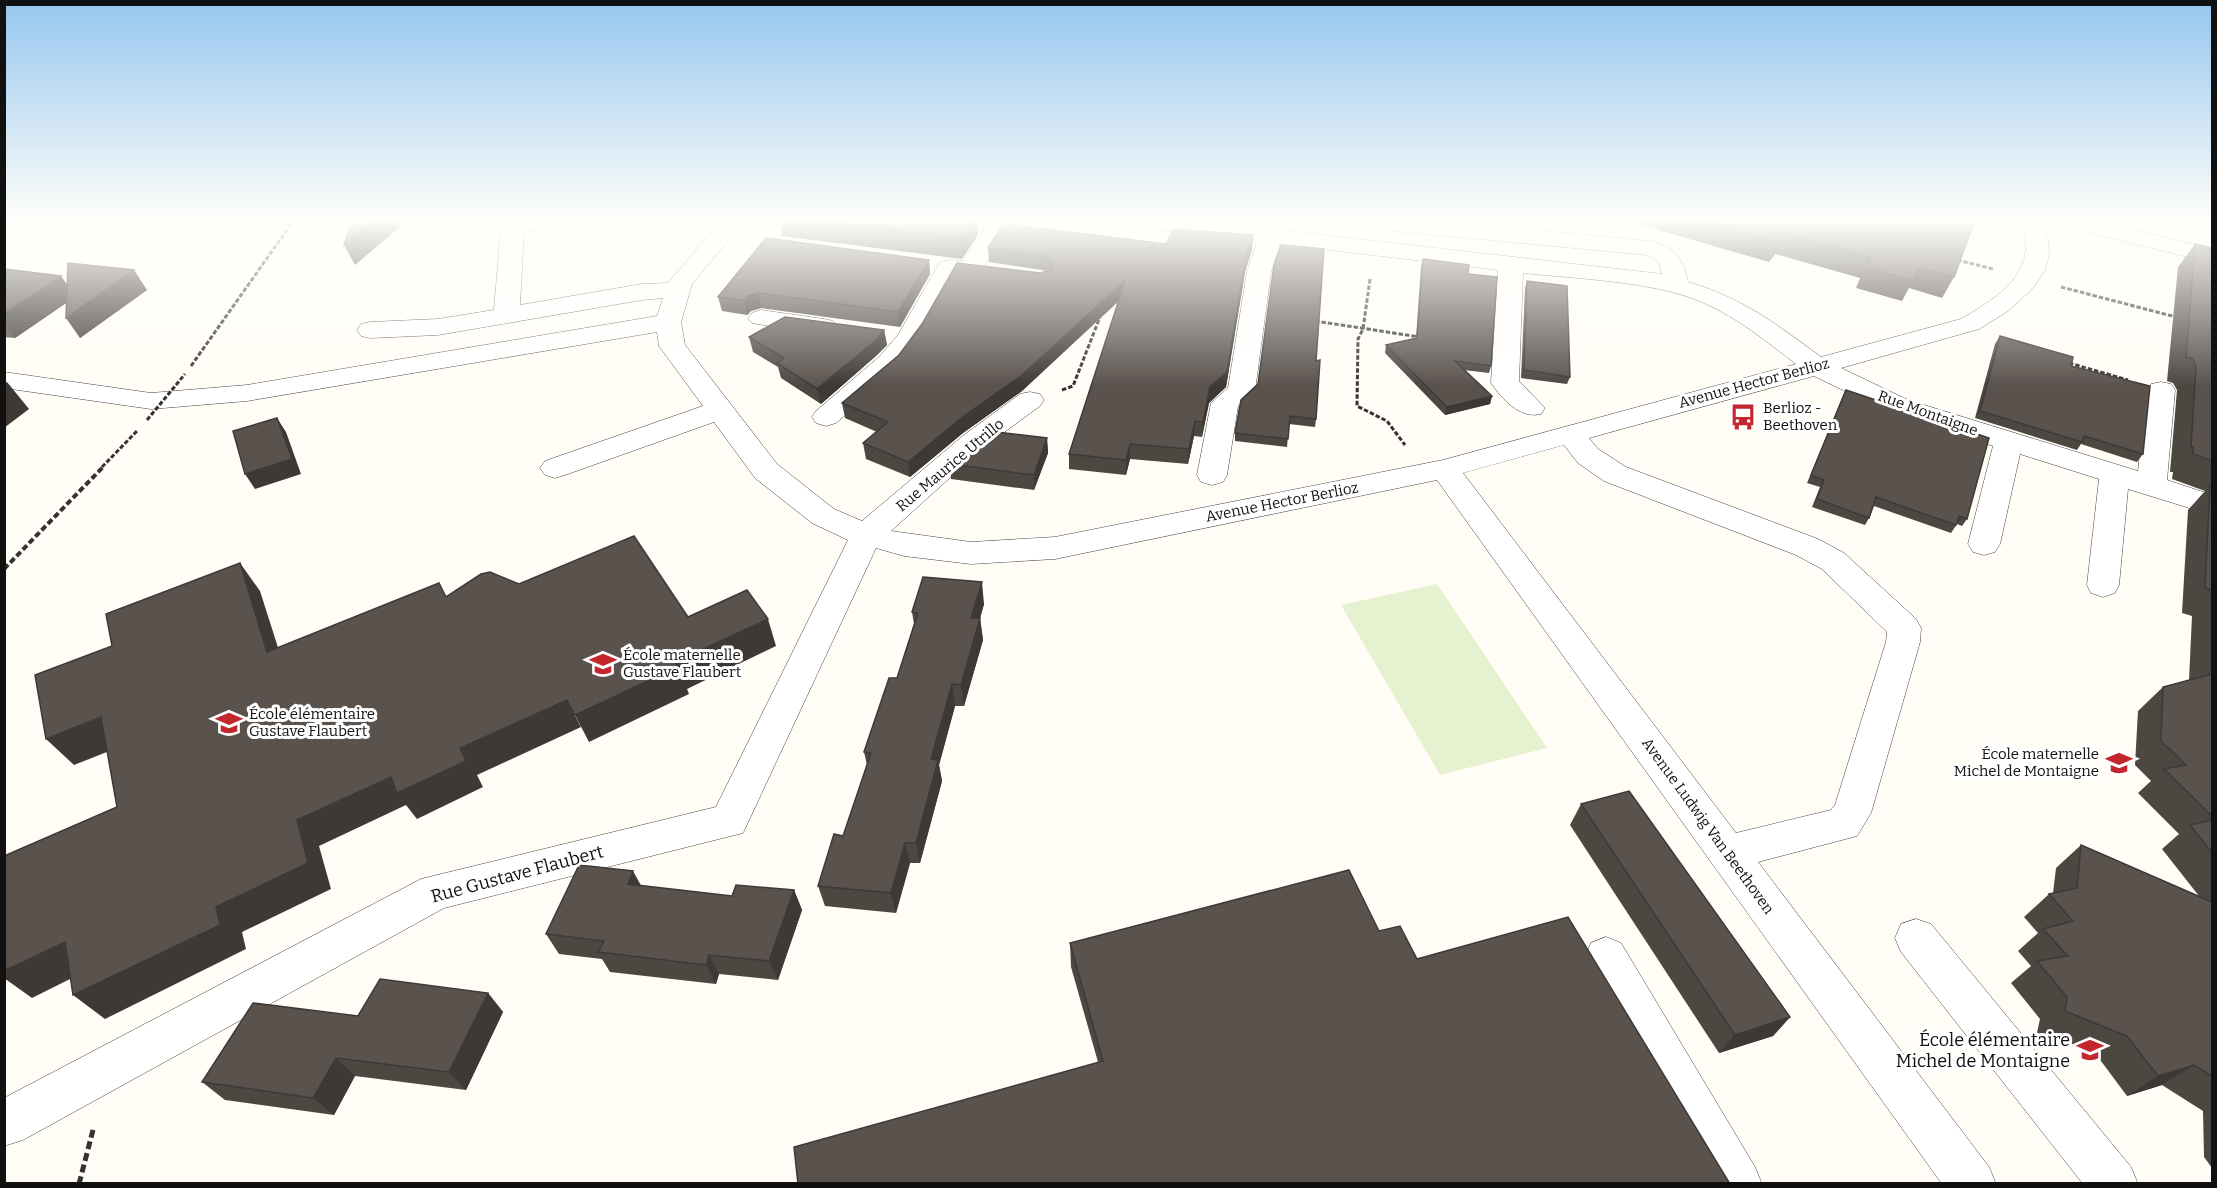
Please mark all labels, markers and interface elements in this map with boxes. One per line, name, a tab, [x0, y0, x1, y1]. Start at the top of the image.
street label: Avenue Hector Berlioz	[1677, 354, 1831, 412]
street label: Rue Montaigne	[1875, 387, 1981, 439]
place label: Berlioz - Beethoven	[1763, 399, 1838, 434]
bus stop icon: Berlioz - Beethoven	[1728, 402, 1758, 432]
street label: Rue Maurice Utrillo	[893, 415, 1007, 515]
street label: Avenue Hector Berlioz	[1204, 478, 1360, 526]
place label: École maternelle Gustave Flaubert	[623, 646, 742, 681]
school or university icon: École maternelle Gustave Flaubert	[588, 649, 618, 679]
place label: École élémentaire Gustave Flaubert	[249, 705, 375, 740]
school or university icon: École élémentaire Gustave Flaubert	[214, 708, 244, 738]
street label: Avenue Ludwig Van Beethoven	[1638, 734, 1778, 918]
place label: École maternelle Michel de Montaigne	[1954, 745, 2099, 780]
school or university icon: École maternelle Michel de Montaigne	[2104, 748, 2134, 778]
street label: Rue Gustave Flaubert	[428, 840, 606, 908]
place label: École élémentaire Michel de Montaigne	[1896, 1028, 2070, 1072]
school or university icon: École élémentaire Michel de Montaigne	[2075, 1035, 2105, 1065]

